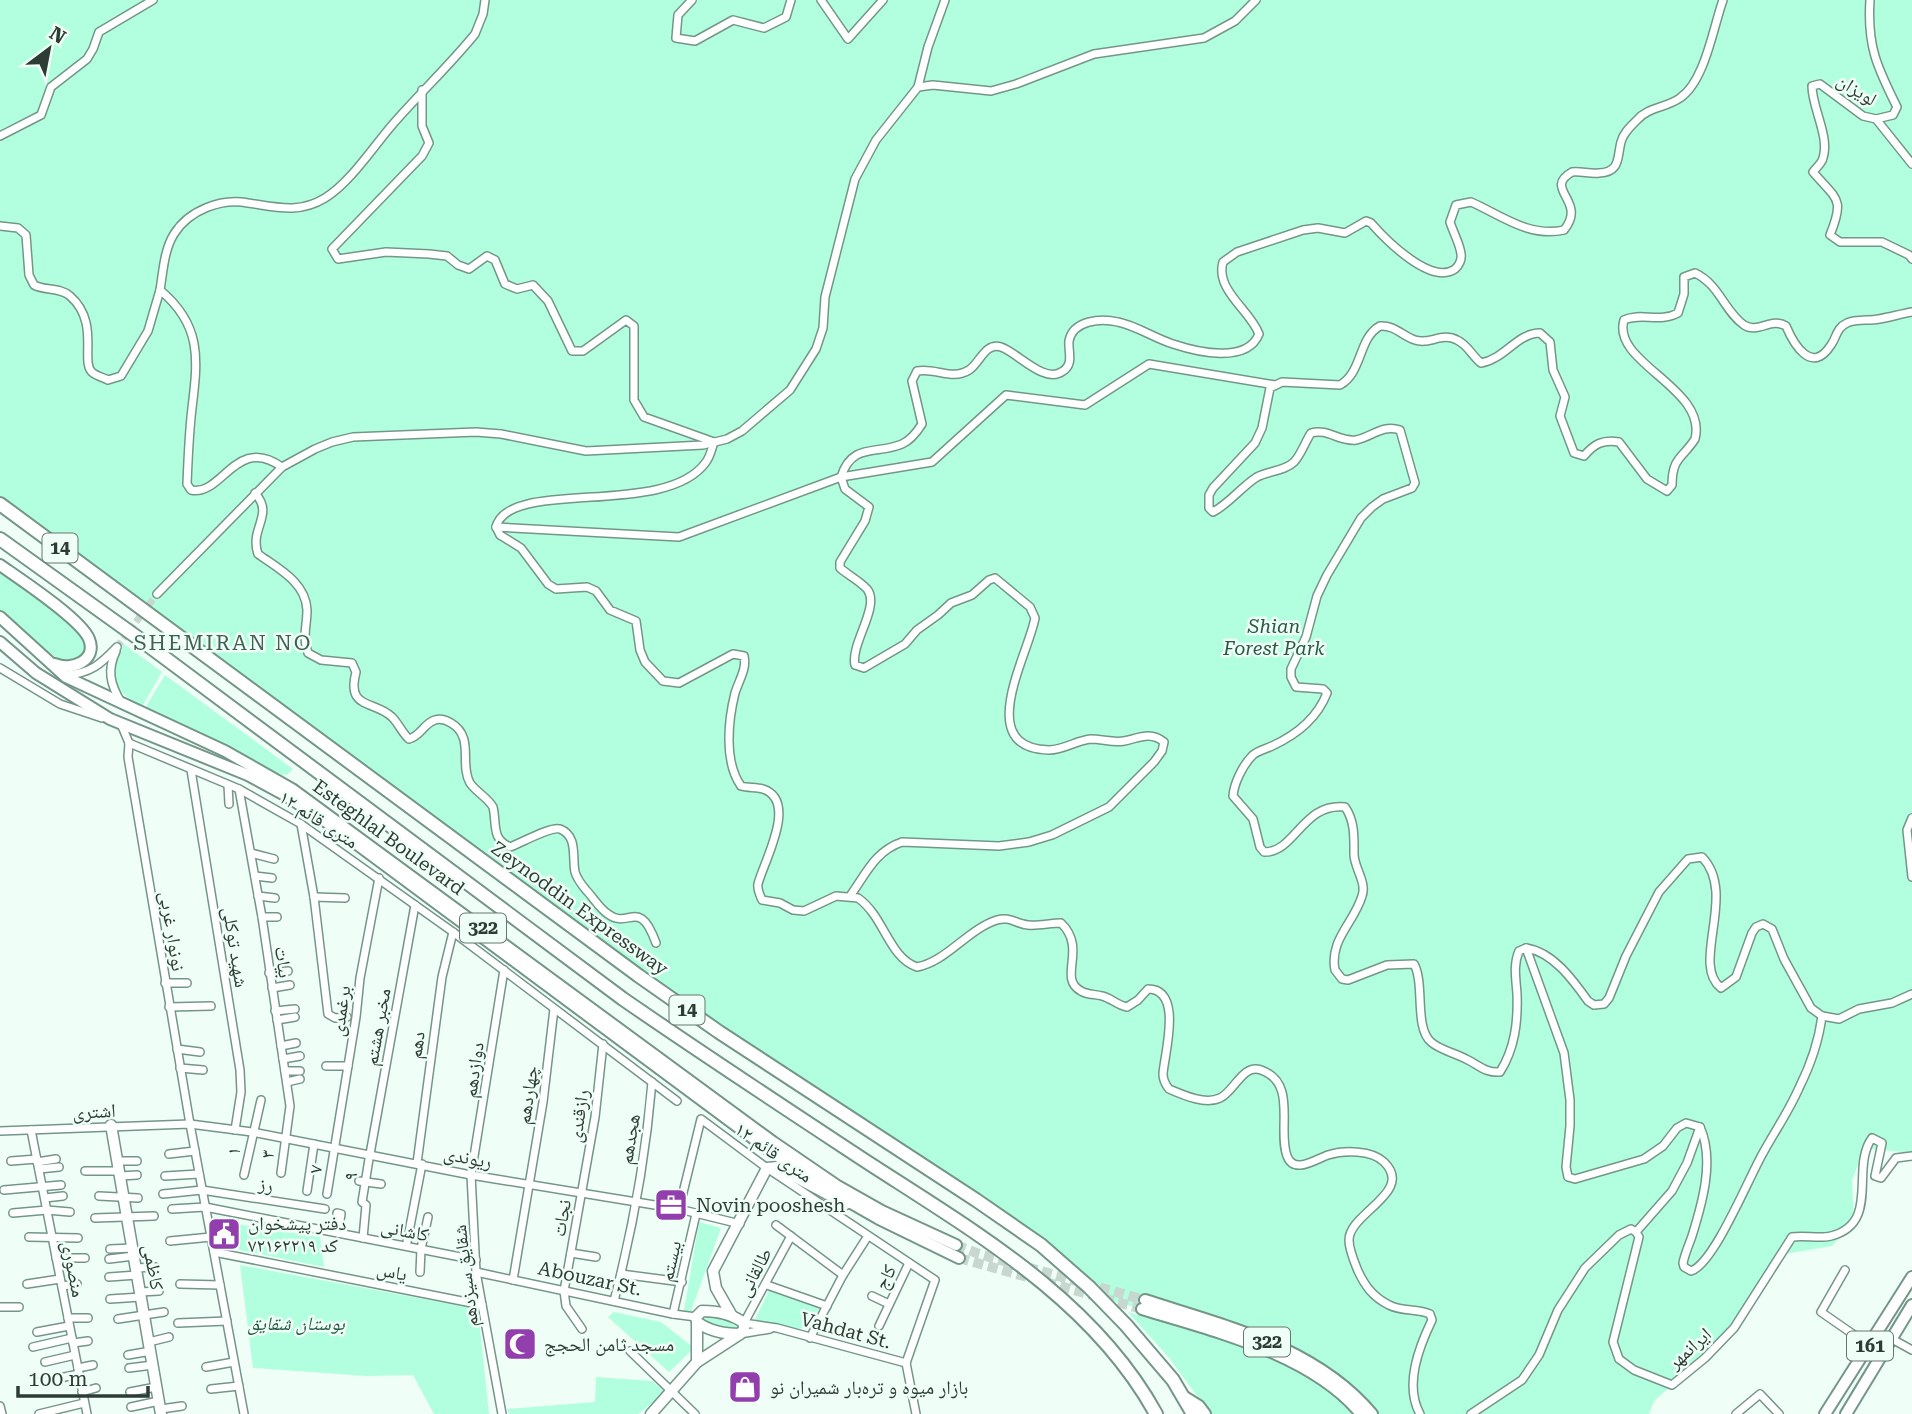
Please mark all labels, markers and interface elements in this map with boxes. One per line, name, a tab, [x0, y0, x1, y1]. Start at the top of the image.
north arrow	[14, 14, 84, 84]
text: N	[45, 21, 70, 49]
street label: لویزان	[1833, 68, 1881, 111]
road number: 14	[42, 534, 78, 562]
park label: Shian Forest Park	[1222, 615, 1325, 660]
district label: SHEMIRAN NO	[134, 631, 313, 655]
street label: Esteghlal Boulevard	[309, 775, 469, 900]
street label: ۱۲ متری قائم	[274, 785, 363, 854]
street label: Zeynoddin Expressway	[487, 837, 673, 981]
street label: نونوار غربی	[155, 890, 190, 973]
street label: شهید توکلی	[218, 905, 253, 989]
road number: 322	[460, 914, 506, 943]
street label: بیات	[270, 945, 297, 979]
street label: برغمدی	[326, 984, 355, 1038]
street label: مخبر هشتم	[359, 986, 397, 1068]
road number: 14	[670, 995, 704, 1024]
street label: دهم	[403, 1030, 431, 1060]
street label: دوازدهم	[458, 1041, 490, 1100]
street label: چهاردهم	[512, 1064, 544, 1126]
street label: رازقندی	[563, 1088, 594, 1144]
street label: اشتری	[72, 1099, 116, 1124]
street label: هجدهم	[614, 1112, 646, 1166]
street label: ۱۲ متری قائم	[730, 1117, 817, 1188]
street label: ریوندی	[442, 1142, 494, 1173]
street label: ۱	[221, 1145, 246, 1157]
street label: ۳	[256, 1149, 279, 1159]
street label: ۷	[304, 1163, 328, 1175]
street label: ۹	[338, 1170, 363, 1182]
street label: رز	[256, 1172, 275, 1197]
office icon: Novin pooshesh	[652, 1186, 690, 1224]
place label: Novin pooshesh	[696, 1194, 845, 1217]
street label: نجات	[547, 1198, 576, 1238]
place label: دفتر پیشخوان کد ۷۲۱۶۲۲۱۹	[248, 1212, 346, 1257]
public building icon: دفتر پیشخوان کد ۷۲۱۶۲۲۱۹	[205, 1215, 243, 1253]
street label: کاشانی	[379, 1215, 431, 1246]
street label: شقایق سیزدهم	[448, 1223, 484, 1328]
street label: بیستم	[655, 1238, 687, 1284]
street label: منصوری	[57, 1239, 90, 1299]
street label: کاظمی	[138, 1242, 169, 1292]
street label: طالقانی	[732, 1244, 777, 1301]
street label: Abouzar St.	[536, 1256, 644, 1301]
street label: یاس	[375, 1257, 409, 1286]
street label: کاج	[870, 1261, 901, 1293]
street label: Vahdat St.	[798, 1307, 894, 1354]
park label: بوستان شقایق	[247, 1312, 346, 1335]
street label: ایرانمهر	[1662, 1323, 1716, 1375]
mosque icon: مسجد ثامن الحجج	[501, 1325, 539, 1363]
road number: 322	[1244, 1328, 1290, 1357]
road number: 161	[1847, 1331, 1893, 1360]
place label: مسجد ثامن الحجج	[544, 1333, 674, 1357]
scale bar	[18, 1354, 147, 1398]
text: 100 m	[28, 1367, 88, 1391]
shop icon: بازار میوه و تره‌بار شمیران نو	[726, 1368, 764, 1406]
place label: بازار میوه و تره‌بار شمیران نو	[770, 1376, 968, 1399]

